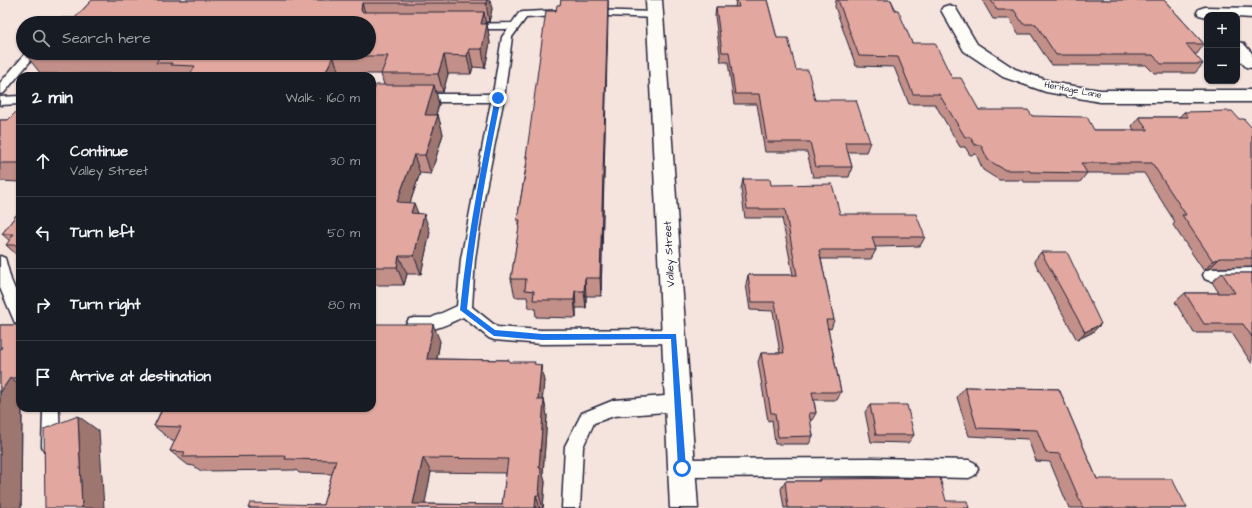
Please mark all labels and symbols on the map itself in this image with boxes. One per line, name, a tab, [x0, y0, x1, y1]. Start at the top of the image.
street label: Heritage Lane	[1043, 78, 1103, 102]
route end	[489, 89, 507, 107]
street label: Valley Street	[660, 220, 679, 287]
route start	[673, 459, 691, 477]

